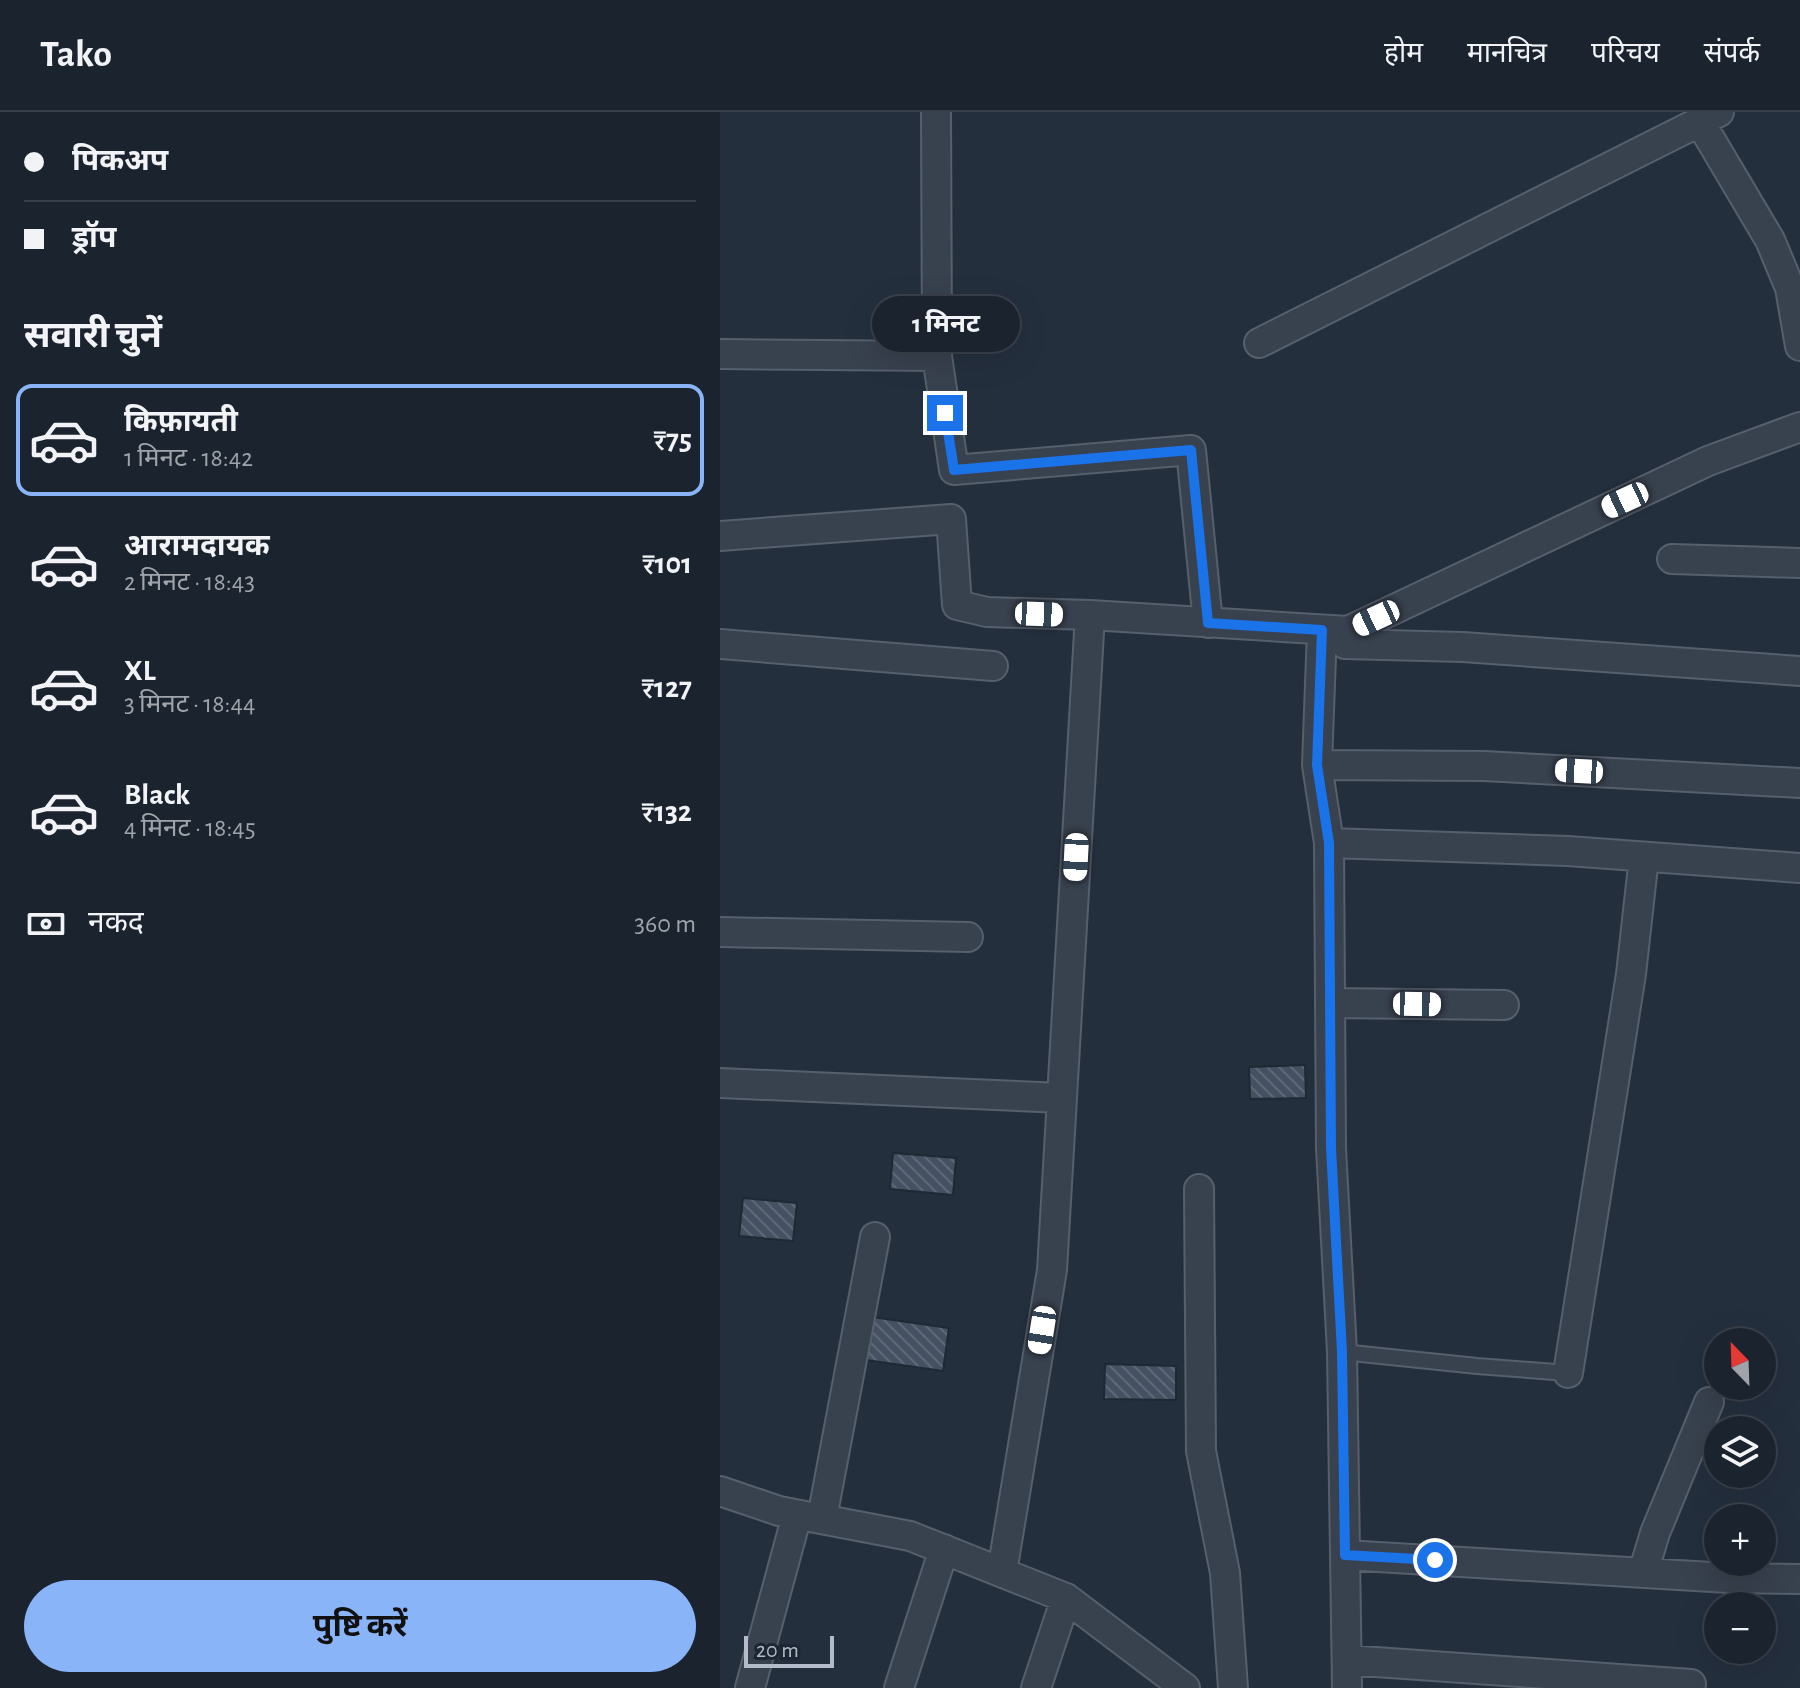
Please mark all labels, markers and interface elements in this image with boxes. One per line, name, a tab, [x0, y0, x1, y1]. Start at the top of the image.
text: Tako	[40, 36, 112, 74]
text: होम	[1384, 40, 1423, 68]
text: मानचित्र	[1467, 40, 1547, 68]
text: परिचय	[1591, 40, 1660, 68]
text: संपर्क	[1704, 40, 1760, 68]
text: पिकअप	[72, 146, 168, 176]
text: ड्रॉप	[72, 223, 116, 253]
callout: 1 मिनट	[871, 297, 1019, 353]
text: 1 मिनट	[912, 311, 980, 337]
text: सवारी चुनें	[24, 318, 162, 354]
route end	[927, 395, 963, 431]
icon: car	[28, 404, 100, 476]
text: किफ़ायती	[124, 407, 238, 437]
text: ₹75	[654, 425, 692, 455]
text: 1 मिनट · 18:42	[124, 445, 253, 471]
car	[1598, 479, 1652, 521]
icon: car	[28, 528, 100, 600]
text: आरामदायक	[124, 531, 270, 561]
text: ₹101	[642, 549, 692, 579]
text: 2 मिनट · 18:43	[124, 569, 255, 595]
car	[1349, 597, 1403, 639]
car	[1015, 601, 1063, 627]
icon: car	[28, 652, 100, 724]
text: XL	[124, 656, 156, 686]
text: ₹127	[642, 673, 692, 703]
text: 3 मिनट · 18:44	[124, 691, 256, 717]
car	[1554, 758, 1604, 784]
icon: car	[28, 776, 100, 848]
text: Black	[124, 780, 190, 810]
text: ₹132	[642, 797, 692, 827]
text: 4 मिनट · 18:45	[124, 815, 256, 841]
car	[1063, 832, 1089, 882]
icon: cash	[24, 902, 68, 946]
text: नकद	[88, 908, 144, 938]
text: 360 m	[634, 911, 696, 937]
car	[1393, 992, 1441, 1016]
car	[1026, 1304, 1058, 1356]
north arrow	[1704, 1328, 1776, 1400]
map controls	[1704, 1328, 1776, 1664]
button: layers	[1704, 1416, 1776, 1488]
button: +	[1704, 1504, 1776, 1576]
route start	[1417, 1542, 1453, 1578]
button: पुष्टि करें	[24, 1580, 696, 1672]
button: −	[1704, 1592, 1776, 1664]
scale bar	[744, 1632, 834, 1668]
text: 20 m	[756, 1639, 799, 1661]

